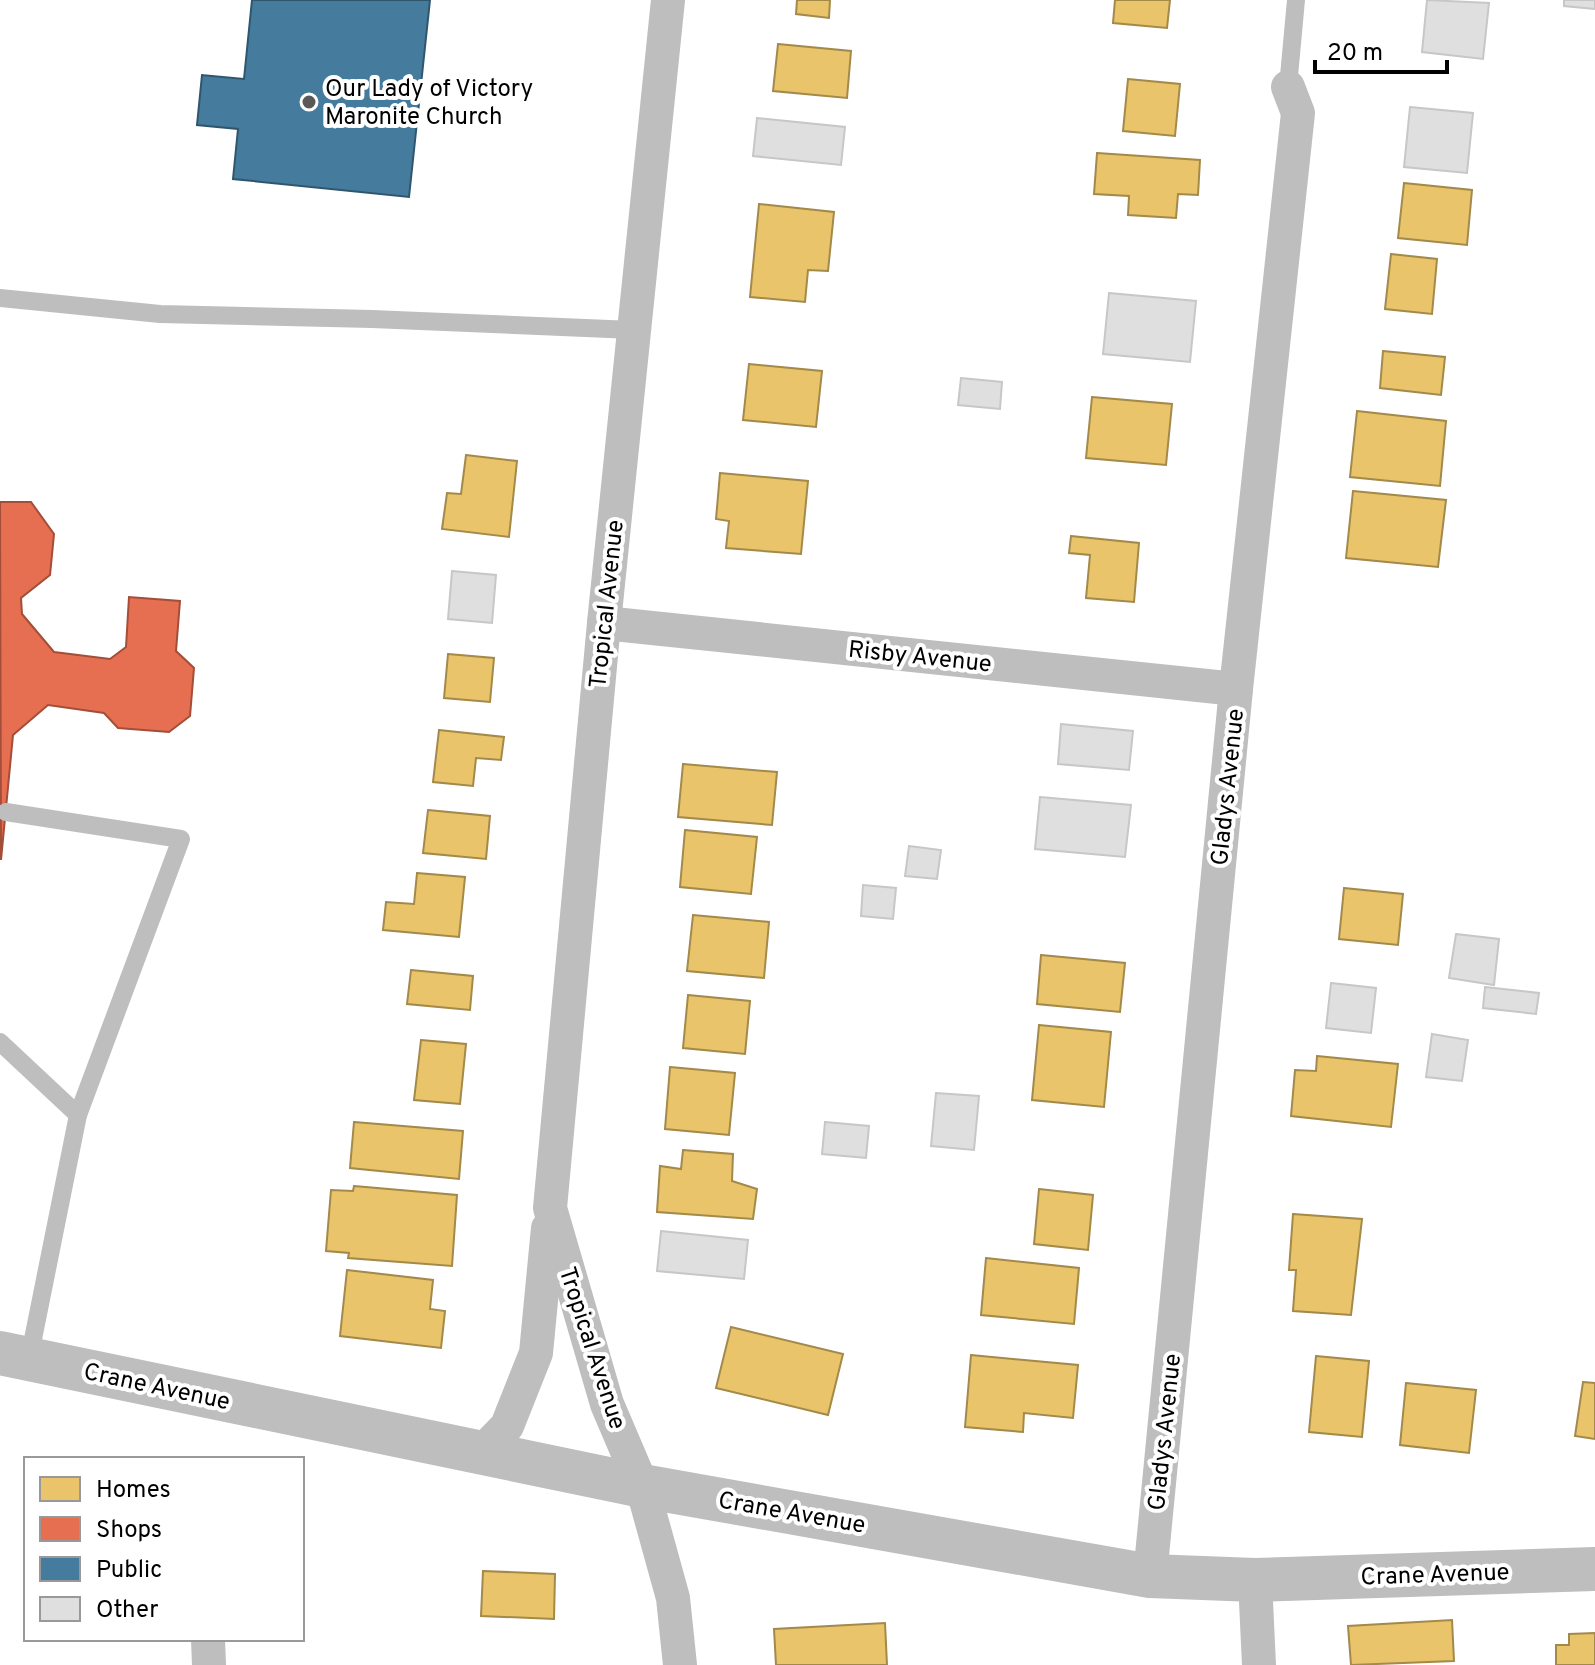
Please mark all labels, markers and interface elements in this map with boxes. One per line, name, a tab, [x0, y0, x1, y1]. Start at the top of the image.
scale bar	[1315, 24, 1447, 74]
text: 20 m	[1327, 39, 1383, 69]
place label: Our Lady of Victory Maronite Church	[325, 75, 533, 133]
marker: Our Lady of Victory Maronite Church	[300, 93, 318, 111]
street label: Tropical Avenue	[584, 519, 632, 690]
street label: Risby Avenue	[846, 636, 993, 680]
street label: Gladys Avenue	[1206, 707, 1252, 867]
street label: Tropical Avenue	[551, 1264, 631, 1434]
street label: Gladys Avenue	[1143, 1352, 1189, 1512]
street label: Crane Avenue	[81, 1358, 233, 1418]
legend	[24, 1457, 304, 1641]
text: Homes	[96, 1476, 171, 1506]
street label: Crane Avenue	[716, 1486, 868, 1542]
text: Shops	[96, 1516, 162, 1546]
text: Public	[96, 1556, 162, 1586]
street label: Crane Avenue	[1360, 1558, 1510, 1594]
text: Other	[96, 1596, 158, 1626]

